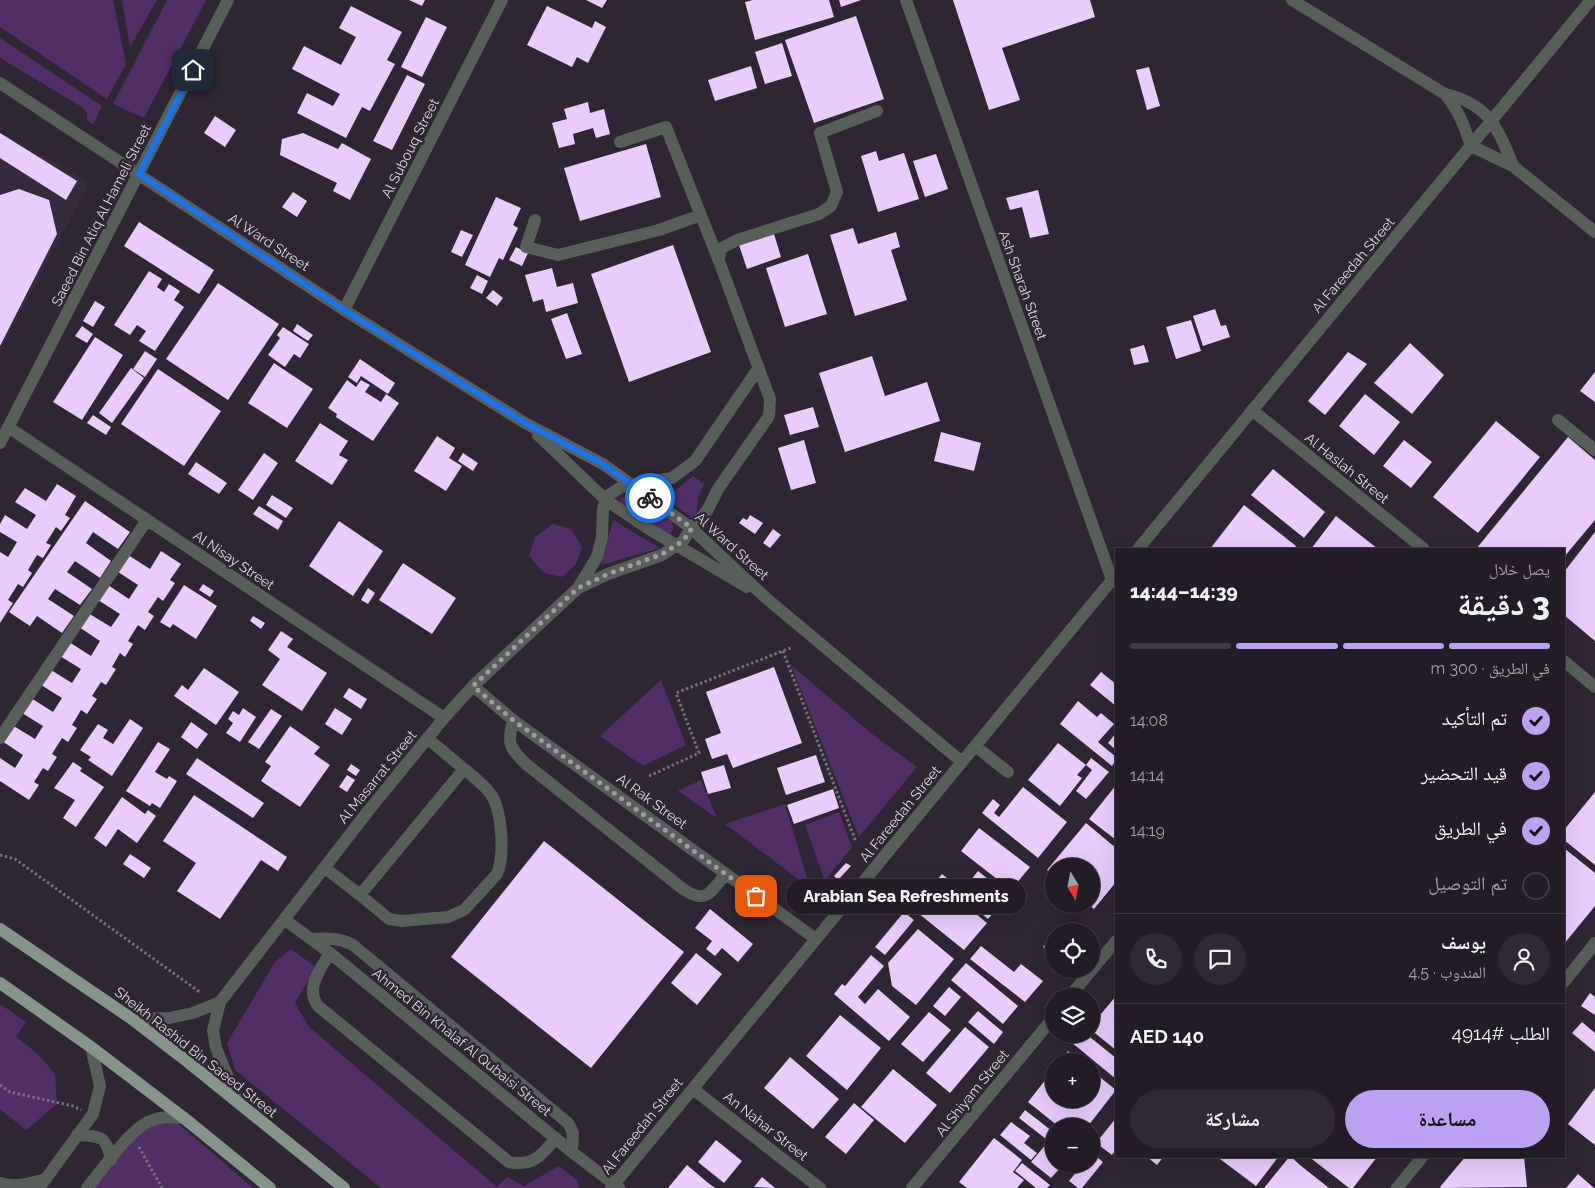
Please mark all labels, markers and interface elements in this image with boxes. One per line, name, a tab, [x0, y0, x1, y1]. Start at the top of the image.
pin	[172, 49, 214, 91]
icon: home	[179, 56, 207, 84]
street label: Al Subouq Street	[378, 95, 442, 200]
street label: Saeed Bin Atiq Al Hameli Street	[48, 121, 154, 309]
street label: Al Ward Street	[226, 210, 313, 274]
street label: Al Fareedah Street	[1309, 214, 1398, 316]
street label: Ash Sharah Street	[996, 228, 1050, 342]
street label: Al Haslah Street	[1302, 429, 1392, 507]
courier	[625, 473, 675, 523]
icon: bike	[636, 484, 664, 512]
street label: Al Ward Street	[692, 509, 772, 583]
street label: Al Nisay Street	[191, 527, 278, 593]
text: يصل خلال	[1489, 560, 1550, 579]
text: 14:39–14:44	[1130, 580, 1238, 602]
text: 3 دقيقة	[1457, 585, 1550, 622]
text: في الطريق · 300 m	[1431, 659, 1550, 678]
text: تم التأكيد	[1442, 707, 1507, 729]
icon: check	[1522, 707, 1550, 735]
text: 14:08	[1130, 711, 1168, 730]
street label: Al Masarrat Street	[335, 727, 420, 827]
street label: Al Fareedah Street	[856, 762, 944, 865]
text: قيد التحضير	[1421, 762, 1507, 784]
icon: check	[1522, 762, 1550, 790]
text: 14:14	[1130, 766, 1164, 785]
street label: Al Rak Street	[614, 770, 690, 832]
text: في الطريق	[1434, 817, 1507, 839]
icon: check	[1522, 817, 1550, 845]
text: 14:19	[1130, 821, 1165, 840]
north arrow	[1045, 858, 1100, 912]
map controls	[1045, 858, 1100, 1173]
text: تم التوصيل	[1428, 872, 1507, 894]
pin	[735, 875, 777, 917]
callout: Arabian Sea Refreshments	[786, 878, 1026, 914]
icon: bag	[742, 882, 770, 910]
text: Arabian Sea Refreshments	[803, 887, 1009, 906]
button: locate	[1045, 923, 1100, 978]
text: يوسف	[1441, 931, 1486, 953]
button: phone	[1130, 933, 1182, 985]
button: chat	[1194, 933, 1246, 985]
button: person	[1498, 933, 1550, 985]
text: المندوب · 4.5	[1408, 963, 1486, 982]
street label: Ahmed Bin Khalaf Al Qubaisi Street	[369, 965, 555, 1119]
street label: Sheikh Rashid Bin Saeed Street	[112, 984, 281, 1121]
button: layers	[1045, 988, 1100, 1043]
text: الطلب #4914	[1452, 1022, 1550, 1044]
text: AED 140	[1130, 1025, 1204, 1047]
street label: Al Shiyam Street	[932, 1046, 1012, 1139]
button: +	[1045, 1053, 1100, 1108]
street label: Al Fareedah Street	[598, 1074, 686, 1177]
street label: An Nahar Street	[721, 1088, 811, 1164]
button: مشاركة	[1130, 1090, 1335, 1148]
button: مساعدة	[1345, 1090, 1550, 1148]
button: −	[1045, 1118, 1100, 1173]

